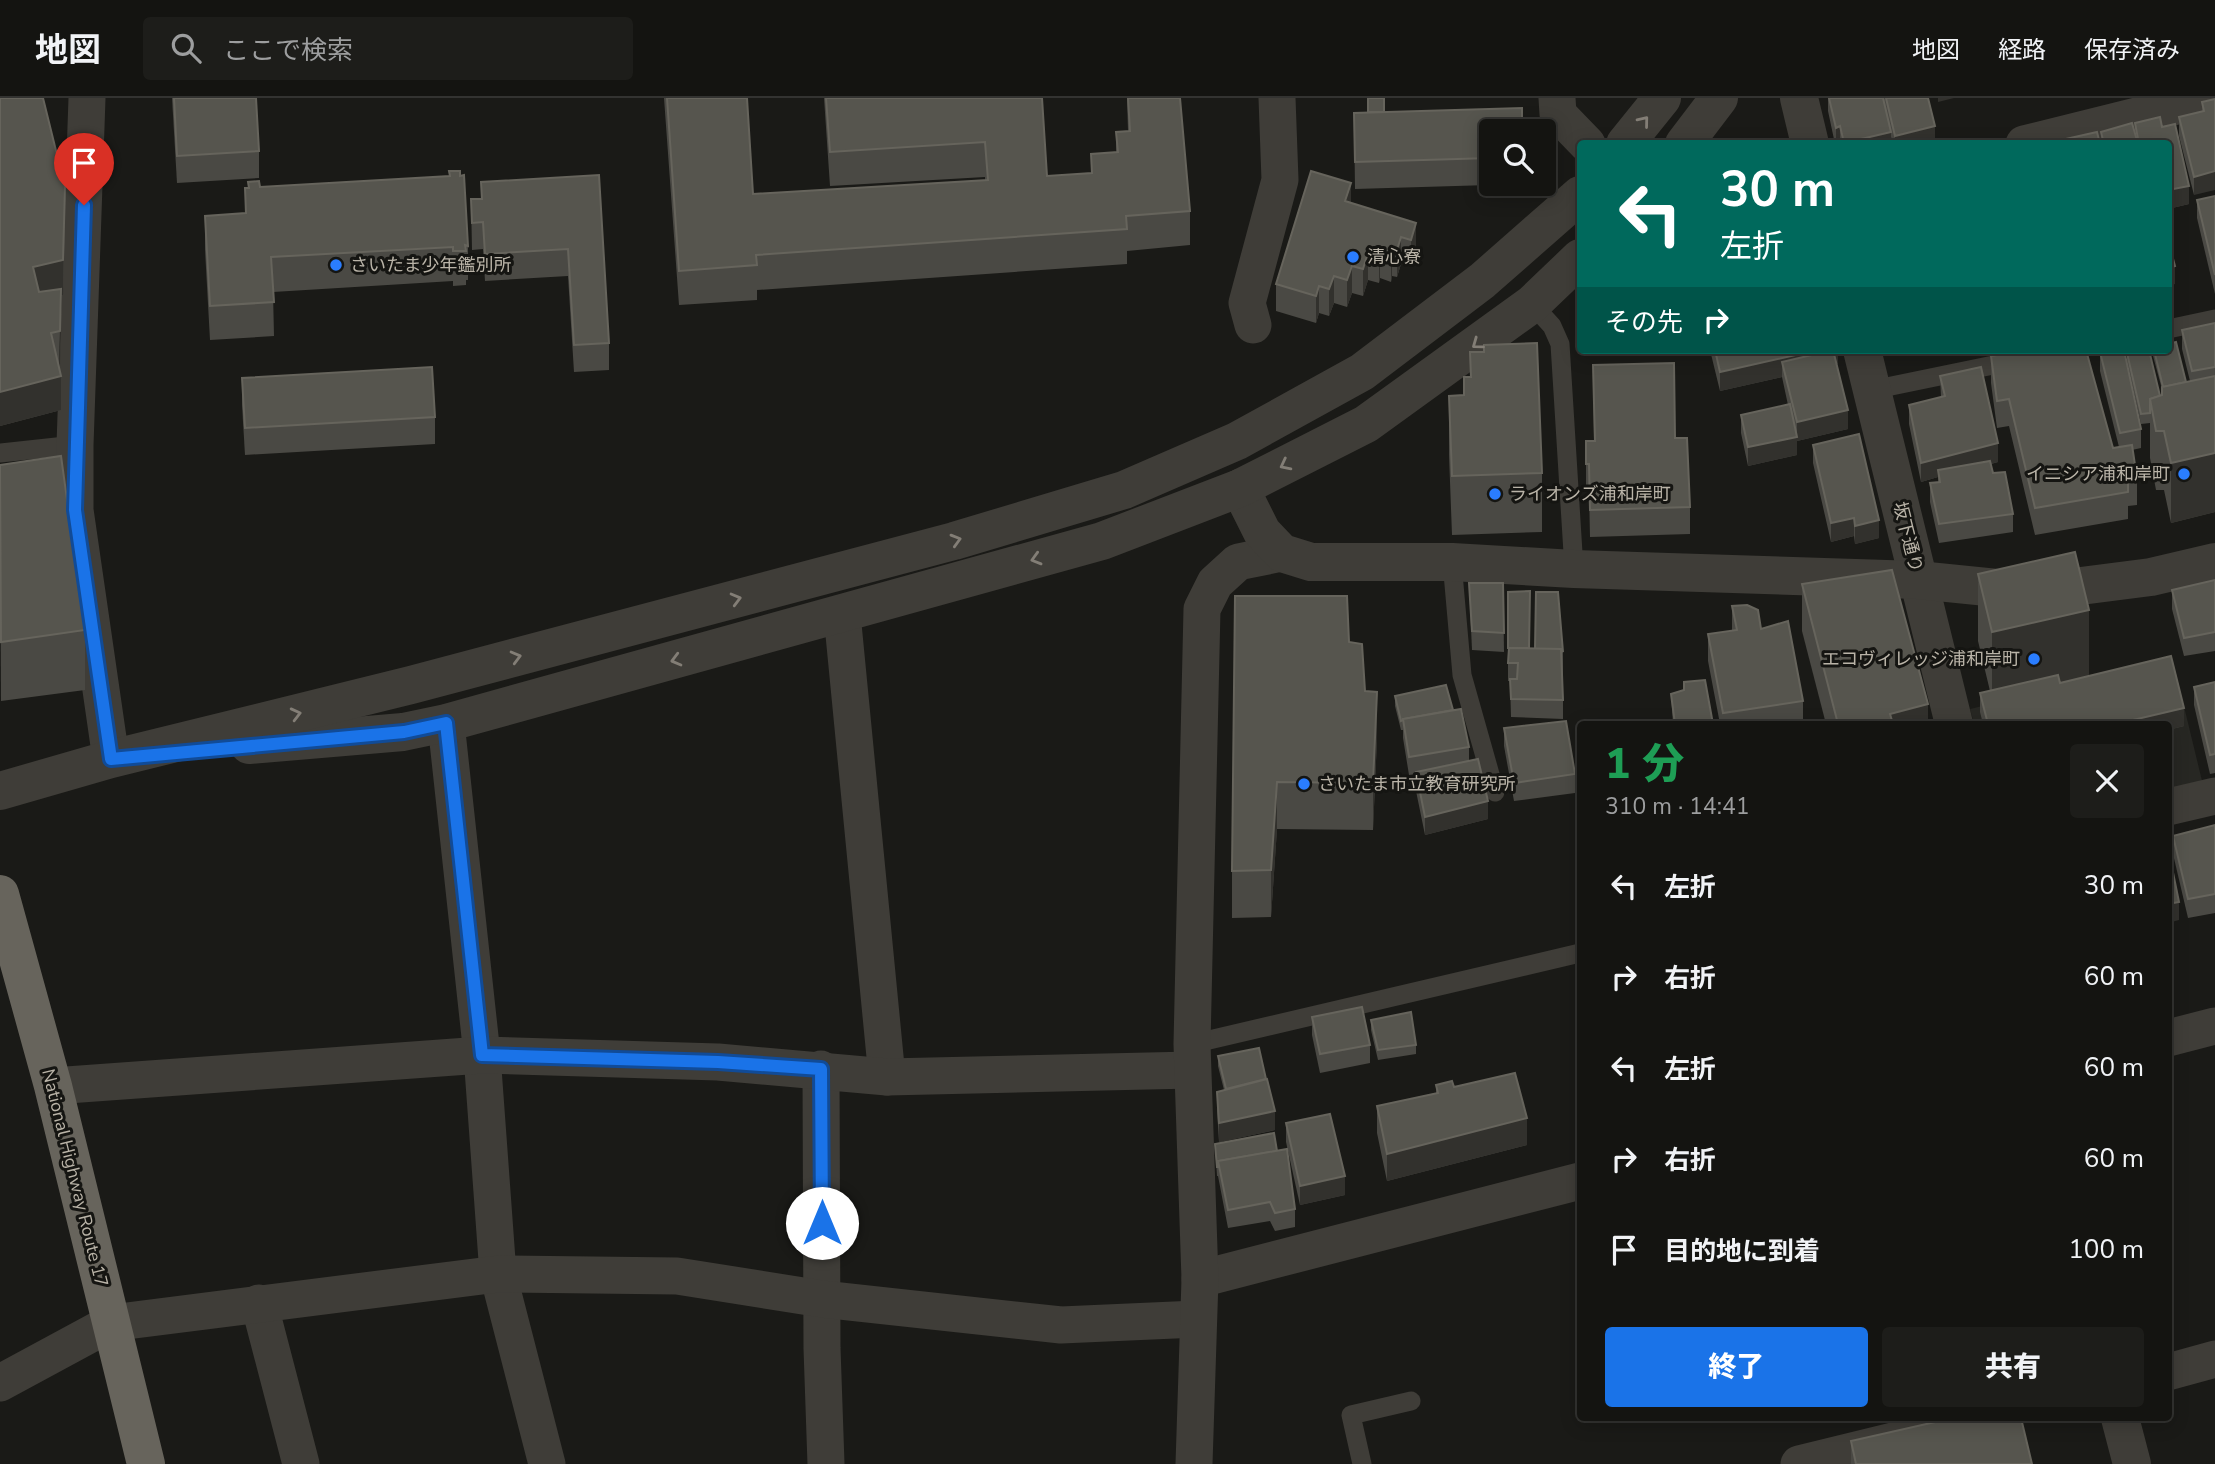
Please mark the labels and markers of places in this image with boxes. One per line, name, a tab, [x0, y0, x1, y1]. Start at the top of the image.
pin	[54, 133, 114, 205]
place label: 清心寮	[1367, 245, 1421, 269]
marker: 清心寮	[1345, 249, 1361, 265]
place label: さいたま少年鑑別所	[350, 253, 511, 277]
marker: さいたま少年鑑別所	[328, 257, 344, 273]
place label: イニシア浦和岸町	[2026, 462, 2170, 486]
marker: イニシア浦和岸町	[2176, 466, 2192, 482]
place label: ライオンズ浦和岸町	[1509, 482, 1671, 506]
marker: ライオンズ浦和岸町	[1487, 486, 1503, 502]
place label: エコヴィレッジ浦和岸町	[1822, 647, 2020, 671]
marker: エコヴィレッジ浦和岸町	[2026, 651, 2042, 667]
place label: さいたま市立教育研究所	[1318, 772, 1515, 796]
marker: さいたま市立教育研究所	[1296, 776, 1312, 792]

